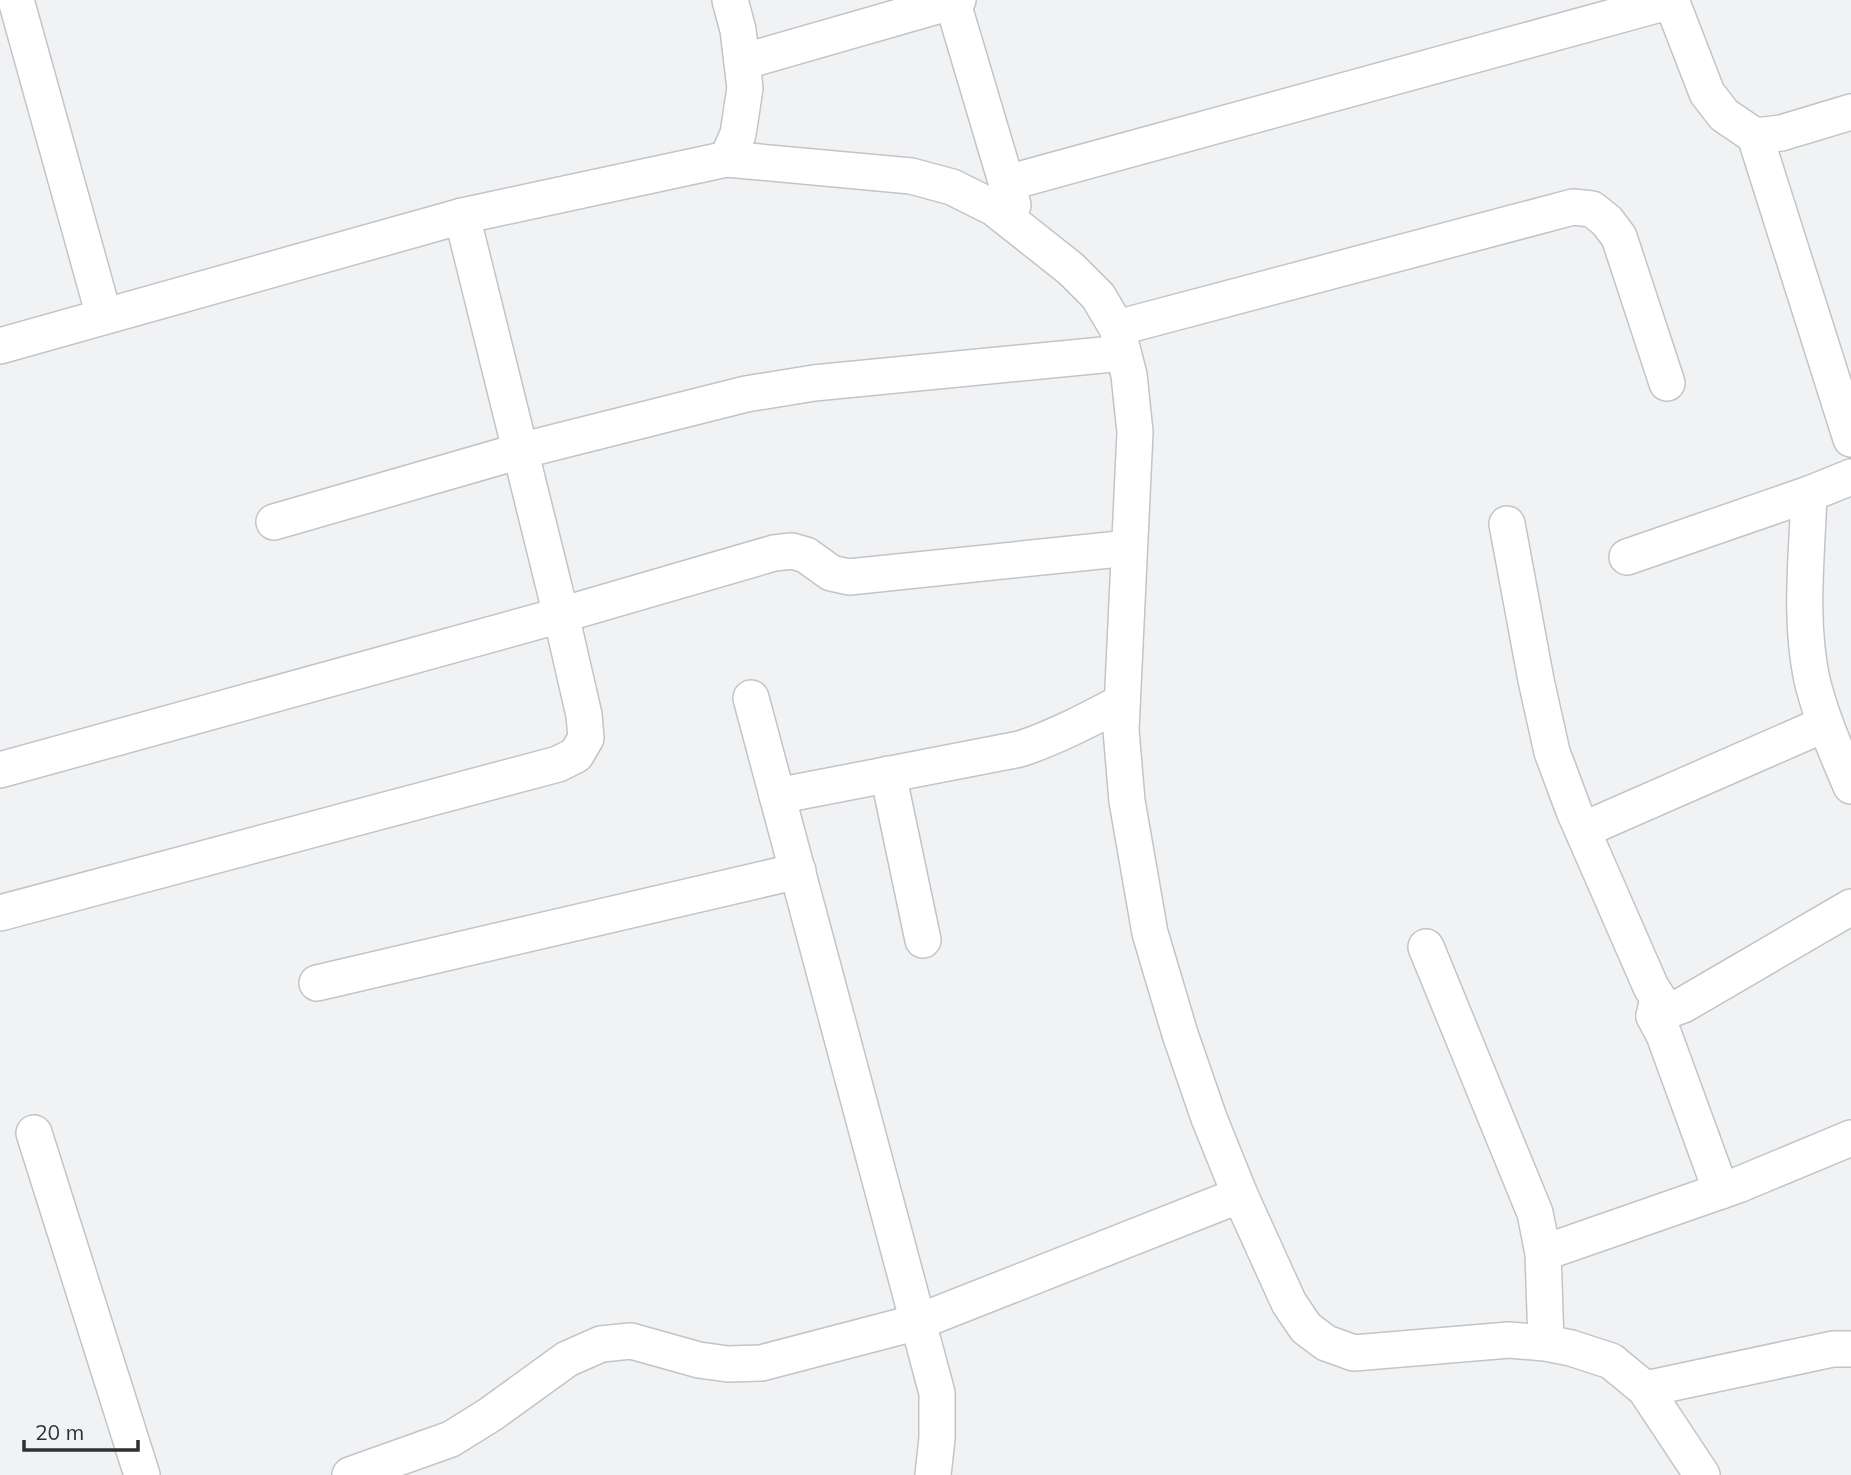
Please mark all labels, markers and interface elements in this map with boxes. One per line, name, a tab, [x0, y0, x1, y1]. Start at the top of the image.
scale bar	[24, 1408, 138, 1452]
text: 20 m	[35, 1419, 84, 1445]

